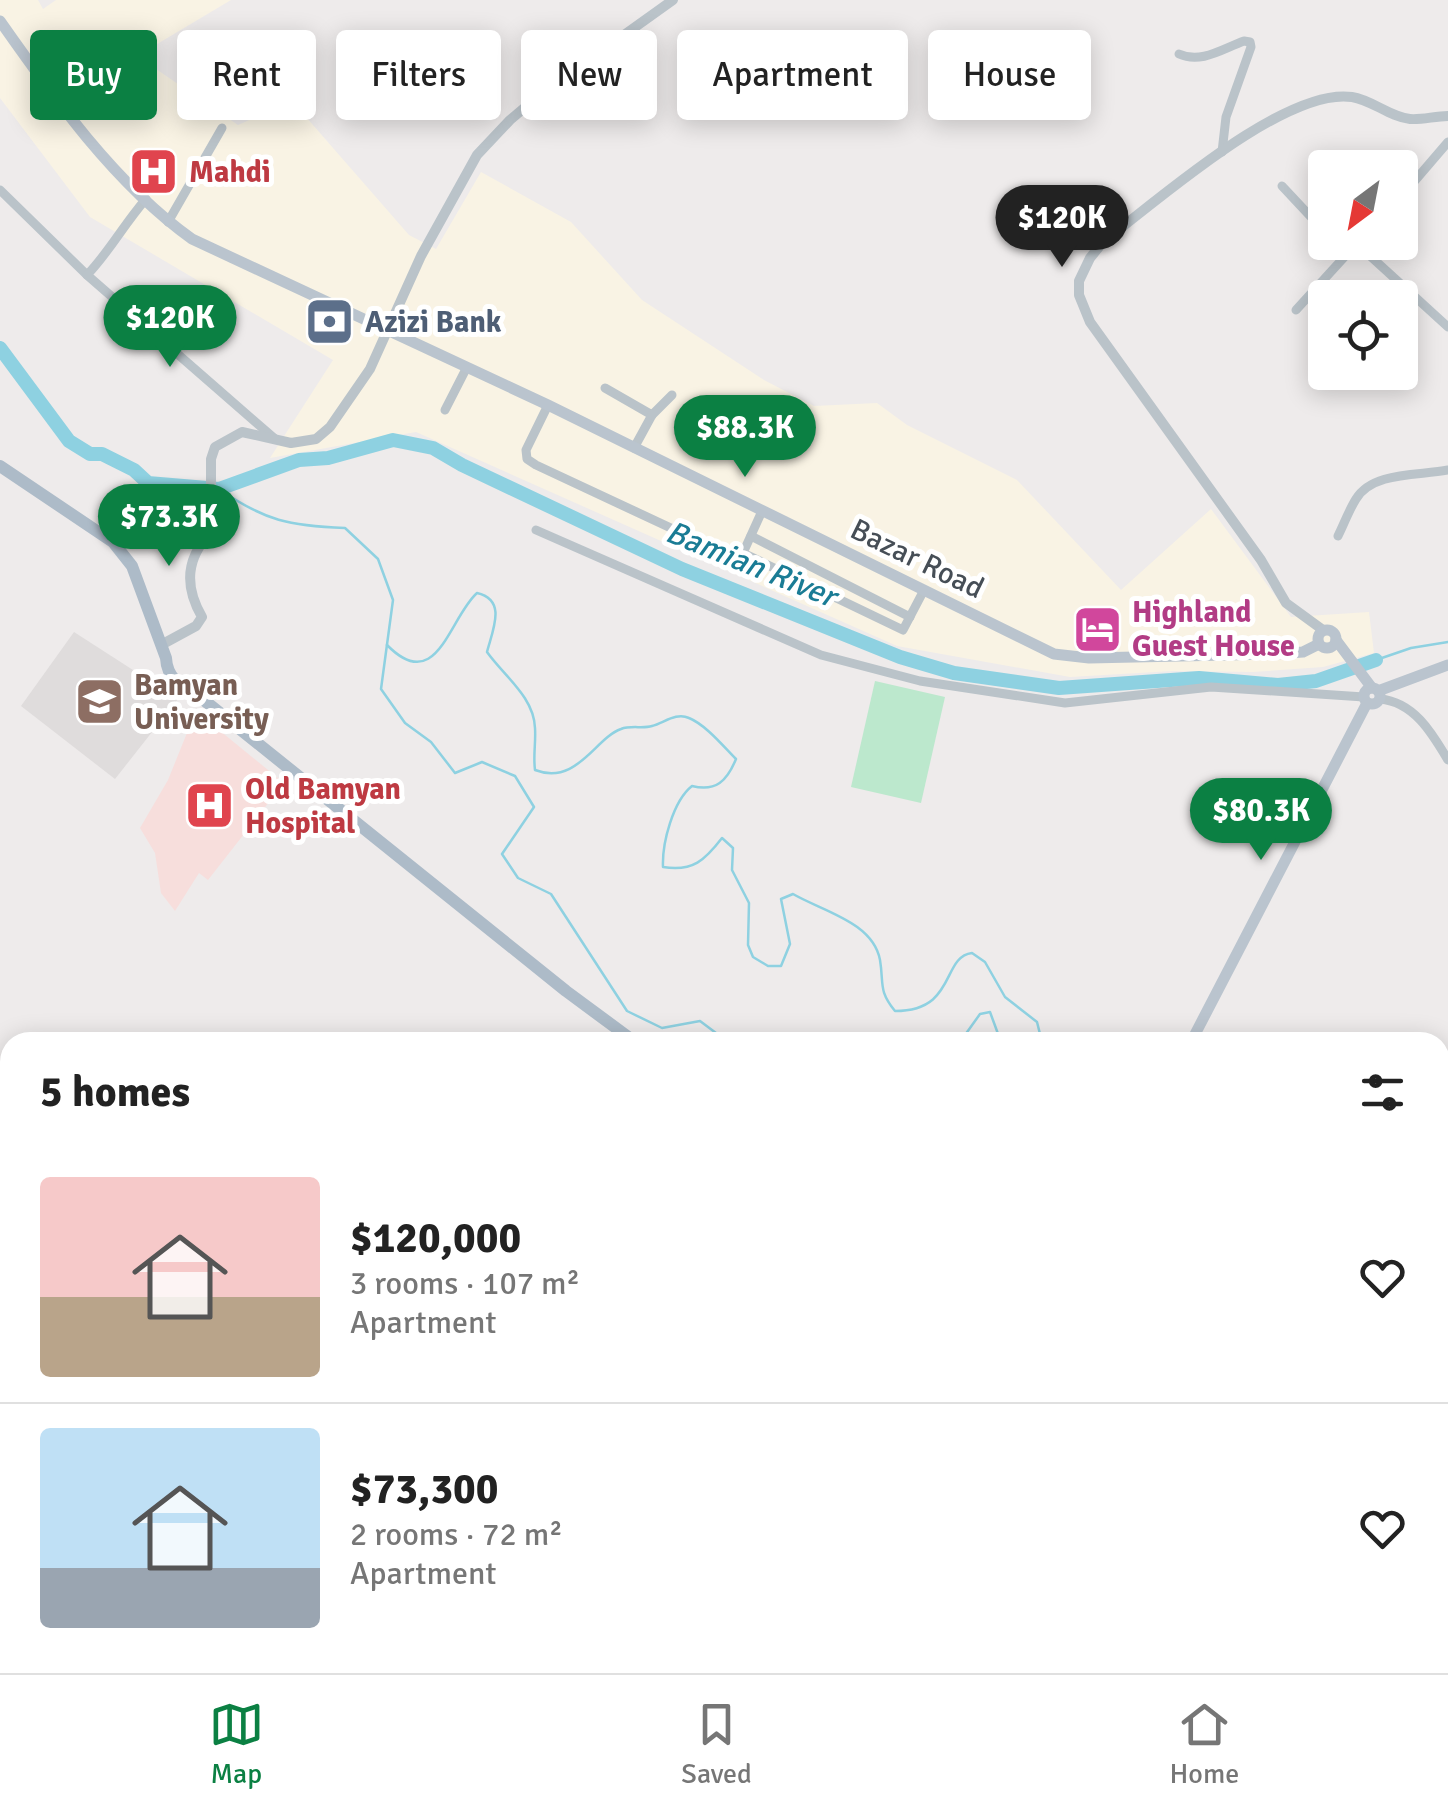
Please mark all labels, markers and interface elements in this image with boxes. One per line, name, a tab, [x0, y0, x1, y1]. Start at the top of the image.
chip: Buy	[30, 30, 157, 120]
chip: Rent	[177, 30, 316, 120]
chip: Filters	[336, 30, 501, 120]
chip: New	[521, 30, 657, 120]
chip: Apartment	[677, 30, 908, 120]
chip: House	[928, 30, 1091, 120]
hospital icon: Mahdi	[128, 146, 180, 198]
north arrow	[1308, 150, 1418, 260]
map controls	[1308, 150, 1418, 390]
place label: Mahdi	[189, 154, 271, 191]
pin: $120K	[992, 185, 1132, 270]
text: $120K	[1018, 198, 1106, 237]
button: locate	[1308, 280, 1418, 390]
pin: $120K	[100, 285, 240, 370]
bank icon: Azizi Bank	[304, 296, 356, 348]
text: $120K	[126, 298, 214, 337]
place label: Azizi Bank	[365, 304, 502, 341]
pin: $88.3K	[664, 395, 826, 480]
text: $88.3K	[696, 408, 794, 447]
pin: $73.3K	[88, 484, 250, 569]
text: $73.3K	[120, 497, 218, 536]
street label: Bazar Road	[844, 511, 990, 607]
water label: Bamian River	[660, 512, 846, 617]
place label: Highland Guest House	[1132, 594, 1295, 665]
hotel icon: Highland Guest House	[1071, 603, 1123, 655]
place label: Bamyan University	[134, 667, 269, 738]
school or university icon: Bamyan University	[73, 676, 125, 728]
place label: Old Bamyan Hospital	[245, 771, 401, 842]
pin: $80.3K	[1180, 778, 1342, 863]
hospital icon: Old Bamyan Hospital	[184, 780, 236, 832]
text: $80.3K	[1212, 791, 1310, 830]
icon: filters	[1355, 1065, 1410, 1120]
text: 5 homes	[40, 1067, 190, 1118]
text: $120,000	[350, 1213, 521, 1264]
icon: home	[120, 1217, 240, 1337]
icon: heart	[1355, 1250, 1410, 1305]
text: 3 rooms · 107 m²	[350, 1264, 580, 1303]
text: Apartment	[350, 1303, 497, 1342]
text: $73,300	[350, 1464, 498, 1515]
icon: home	[120, 1468, 240, 1588]
icon: heart	[1355, 1501, 1410, 1556]
text: 2 rooms · 72 m²	[350, 1515, 563, 1554]
text: Apartment	[350, 1554, 497, 1593]
tab: Map	[209, 1697, 264, 1791]
tab: Saved	[681, 1697, 752, 1791]
tab: Home	[1169, 1697, 1239, 1791]

